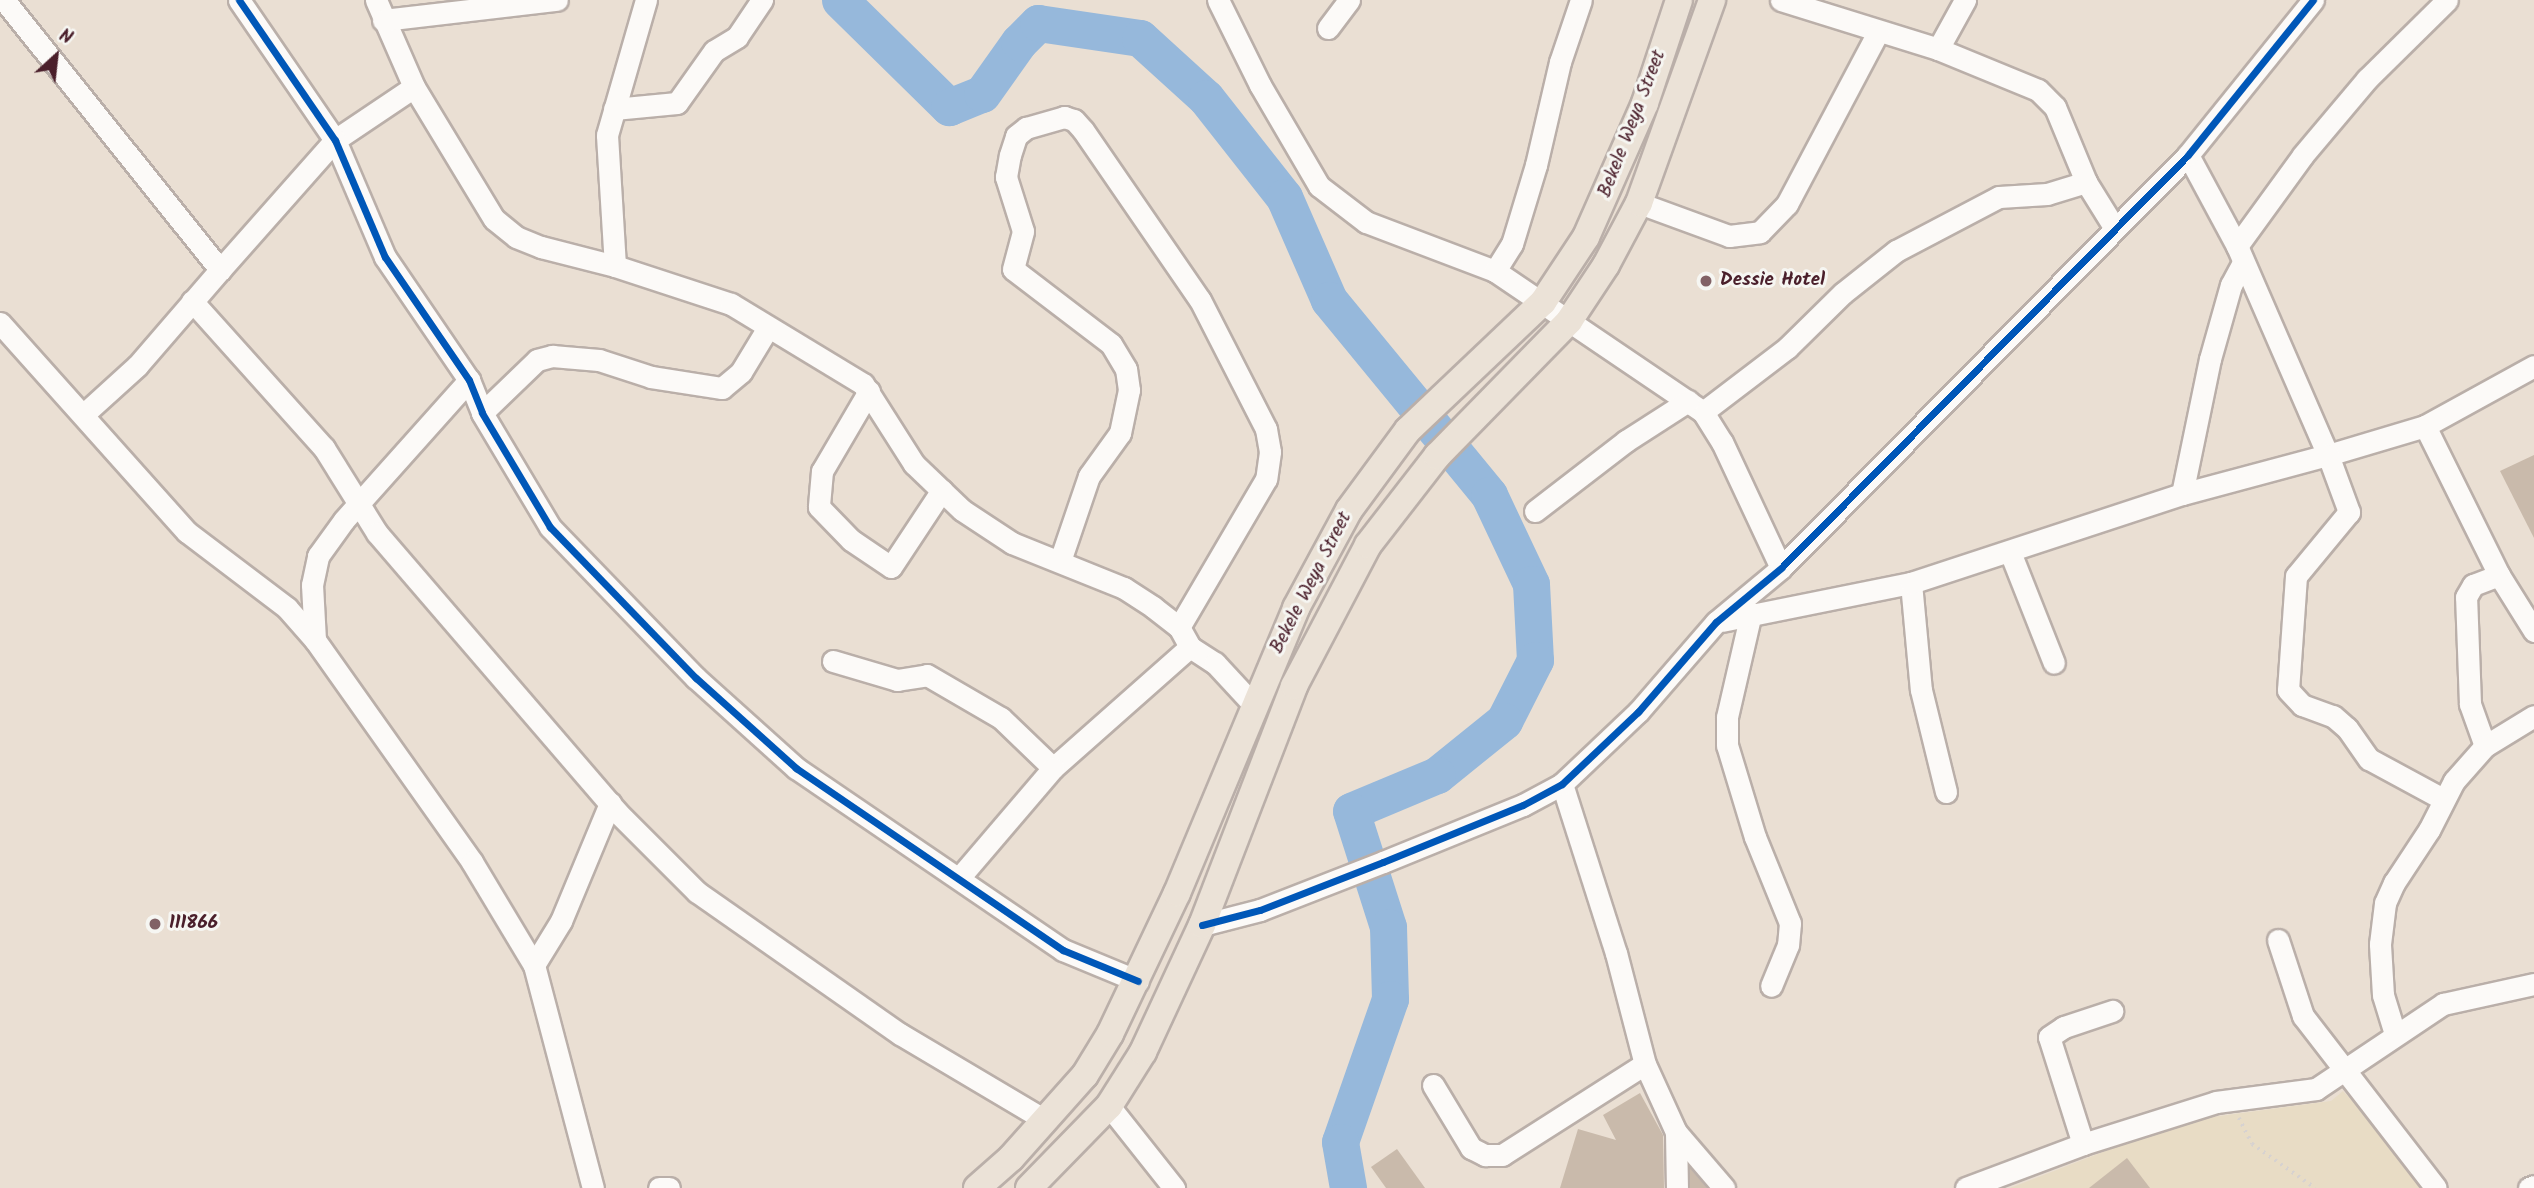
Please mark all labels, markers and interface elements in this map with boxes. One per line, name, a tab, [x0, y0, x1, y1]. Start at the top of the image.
north arrow	[21, 21, 91, 91]
text: N	[53, 21, 78, 53]
street label: Bekele Weya Street	[1594, 47, 1672, 201]
place label: Dessie Hotel	[1720, 270, 1825, 292]
marker: Dessie Hotel	[1698, 273, 1714, 289]
street label: Bekele Weya Street	[1266, 508, 1358, 658]
place label: 111866	[169, 913, 218, 935]
marker: 111866	[147, 916, 163, 932]

